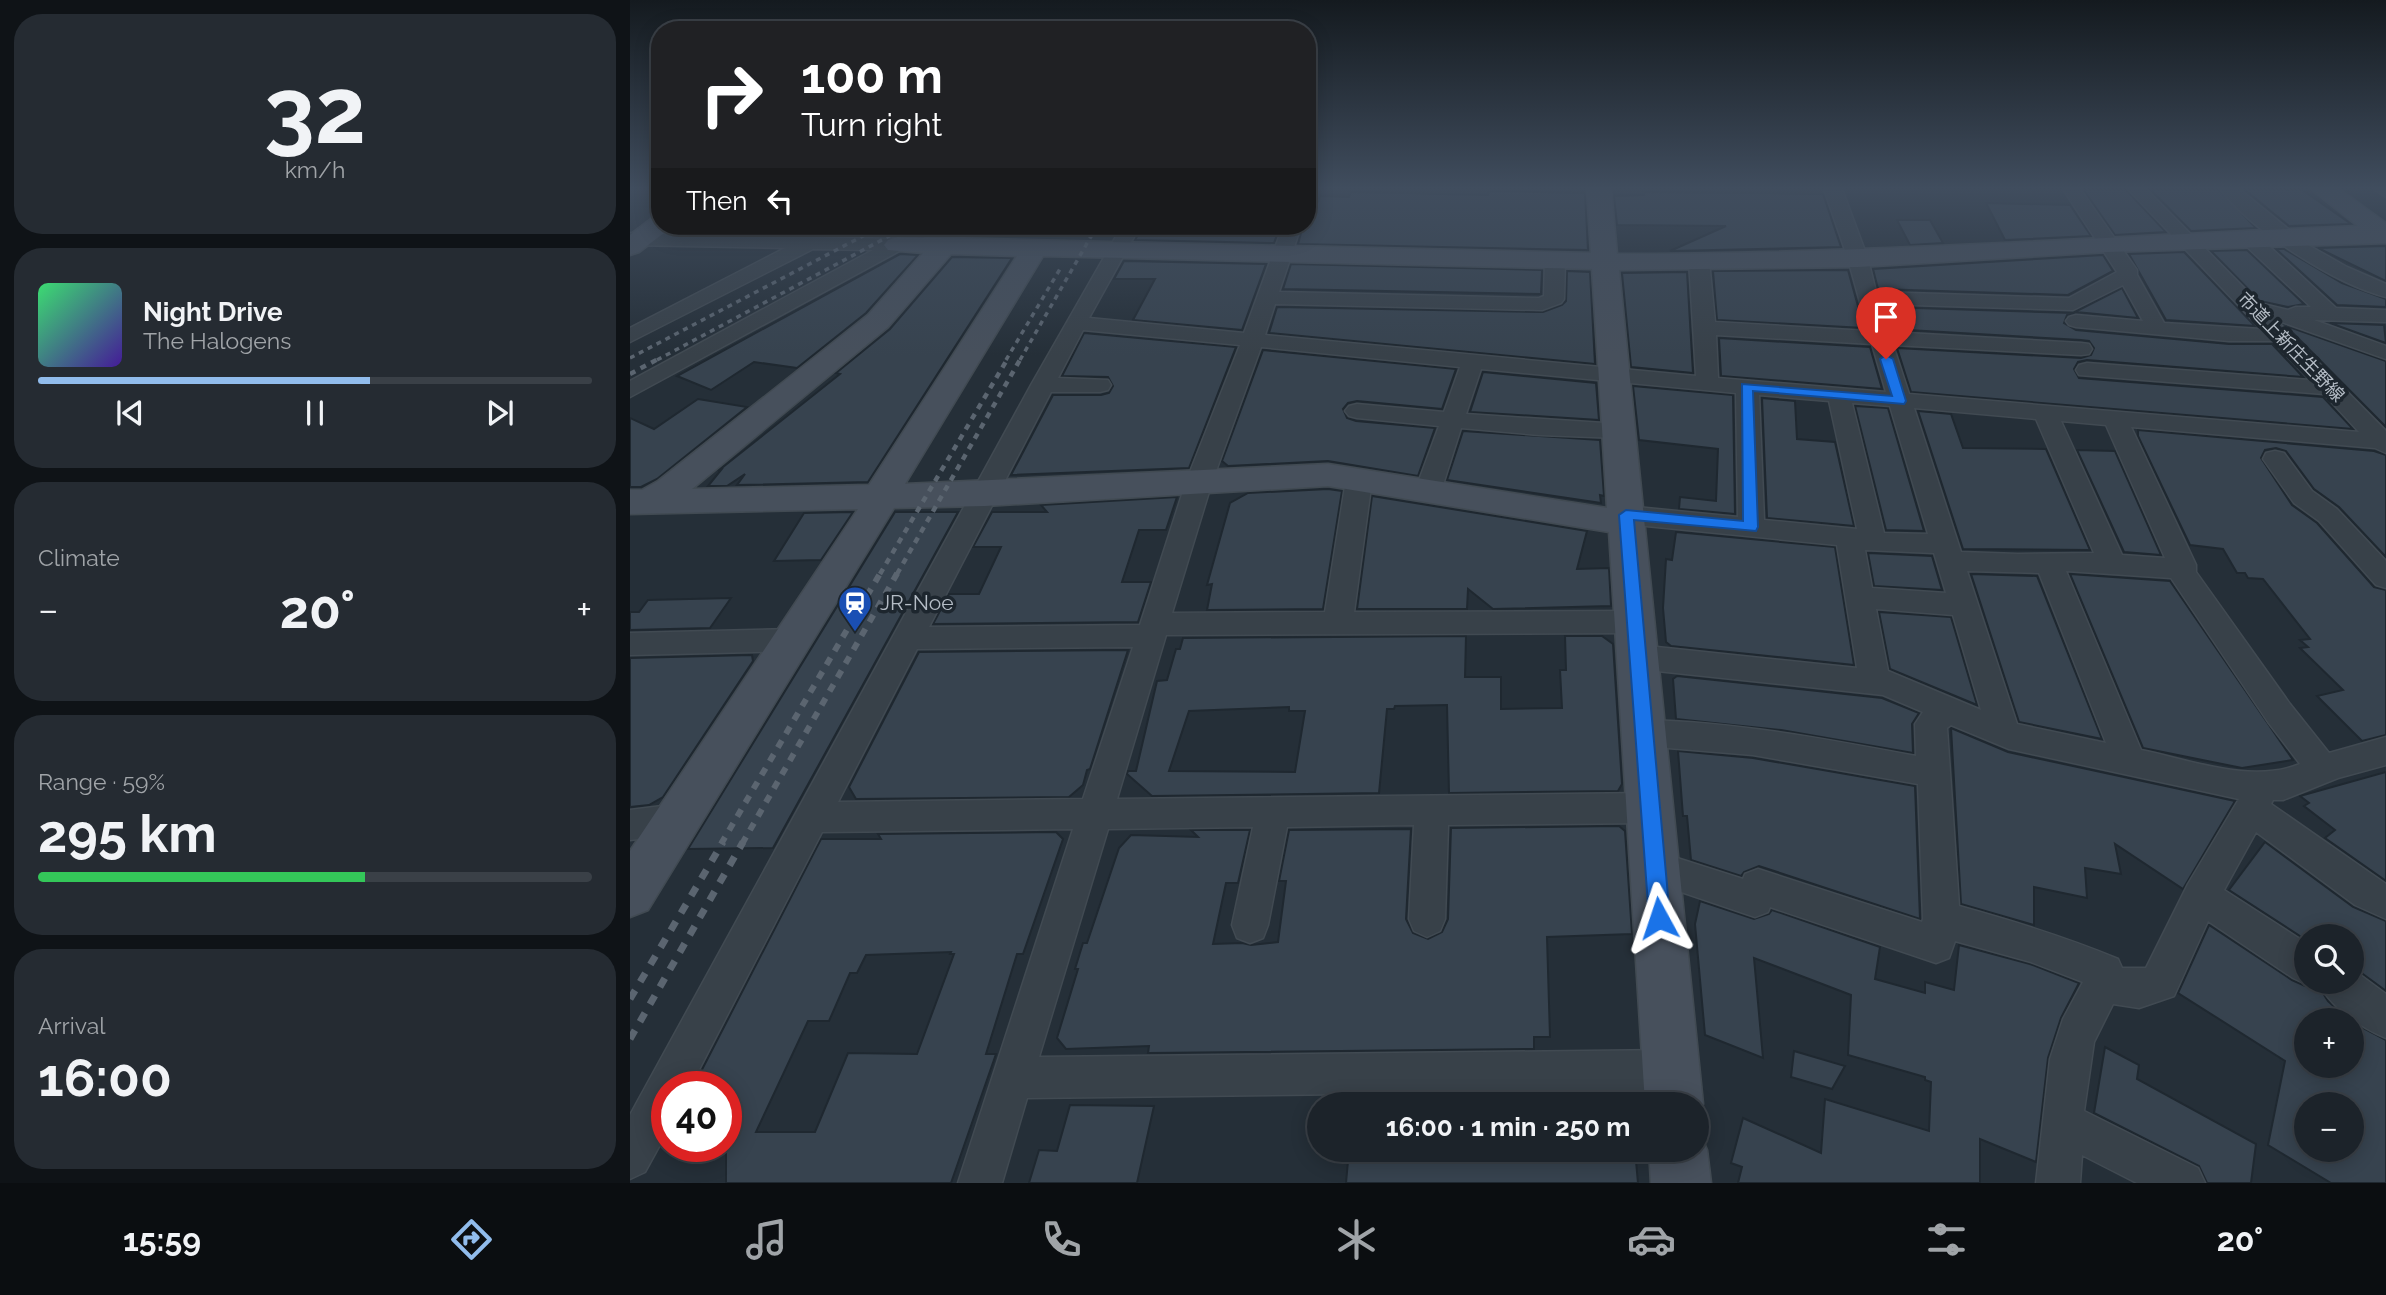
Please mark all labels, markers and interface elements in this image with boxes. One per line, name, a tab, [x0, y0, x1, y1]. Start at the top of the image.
text: 100 m	[801, 47, 943, 104]
icon: right	[686, 49, 777, 140]
text: 32	[264, 57, 366, 164]
text: Turn right	[801, 106, 942, 143]
text: km/h	[285, 156, 345, 183]
icon: left	[761, 182, 799, 220]
text: Then	[686, 186, 747, 216]
pin	[1856, 287, 1916, 359]
street label: 市道上新庄生野線	[2234, 288, 2349, 406]
text: Night Drive	[143, 297, 282, 327]
icon: arrive	[1867, 298, 1905, 336]
text: The Halogens	[143, 327, 291, 354]
icon: previous	[111, 394, 149, 432]
icon: pause	[296, 394, 334, 432]
icon: next	[481, 394, 519, 432]
text: Climate	[38, 544, 120, 571]
text: 20°	[280, 579, 355, 640]
station icon: JR-Noe	[836, 584, 874, 633]
text: −	[38, 587, 58, 632]
text: +	[576, 587, 592, 632]
place label: JR-Noe	[880, 590, 954, 615]
text: Range · 59%	[38, 768, 165, 795]
text: 295 km	[38, 803, 217, 864]
position arrow	[1622, 881, 1696, 955]
map controls	[2294, 924, 2364, 1162]
button: search	[2294, 924, 2364, 994]
button: +	[2294, 1008, 2364, 1078]
text: Arrival	[38, 1012, 105, 1039]
text: 16:00	[38, 1047, 172, 1108]
speed limit sign: 40	[651, 1071, 742, 1162]
button: −	[2294, 1092, 2364, 1162]
text: 16:00 · 1 min · 250 m	[1386, 1112, 1630, 1142]
icon: directions	[447, 1215, 496, 1264]
icon: music	[742, 1215, 791, 1264]
icon: phone	[1037, 1215, 1086, 1264]
icon: climate	[1332, 1215, 1381, 1264]
icon: car	[1627, 1215, 1676, 1264]
icon: filters	[1922, 1215, 1971, 1264]
text: 15:59	[123, 1221, 201, 1258]
text: 20°	[2217, 1221, 2263, 1258]

